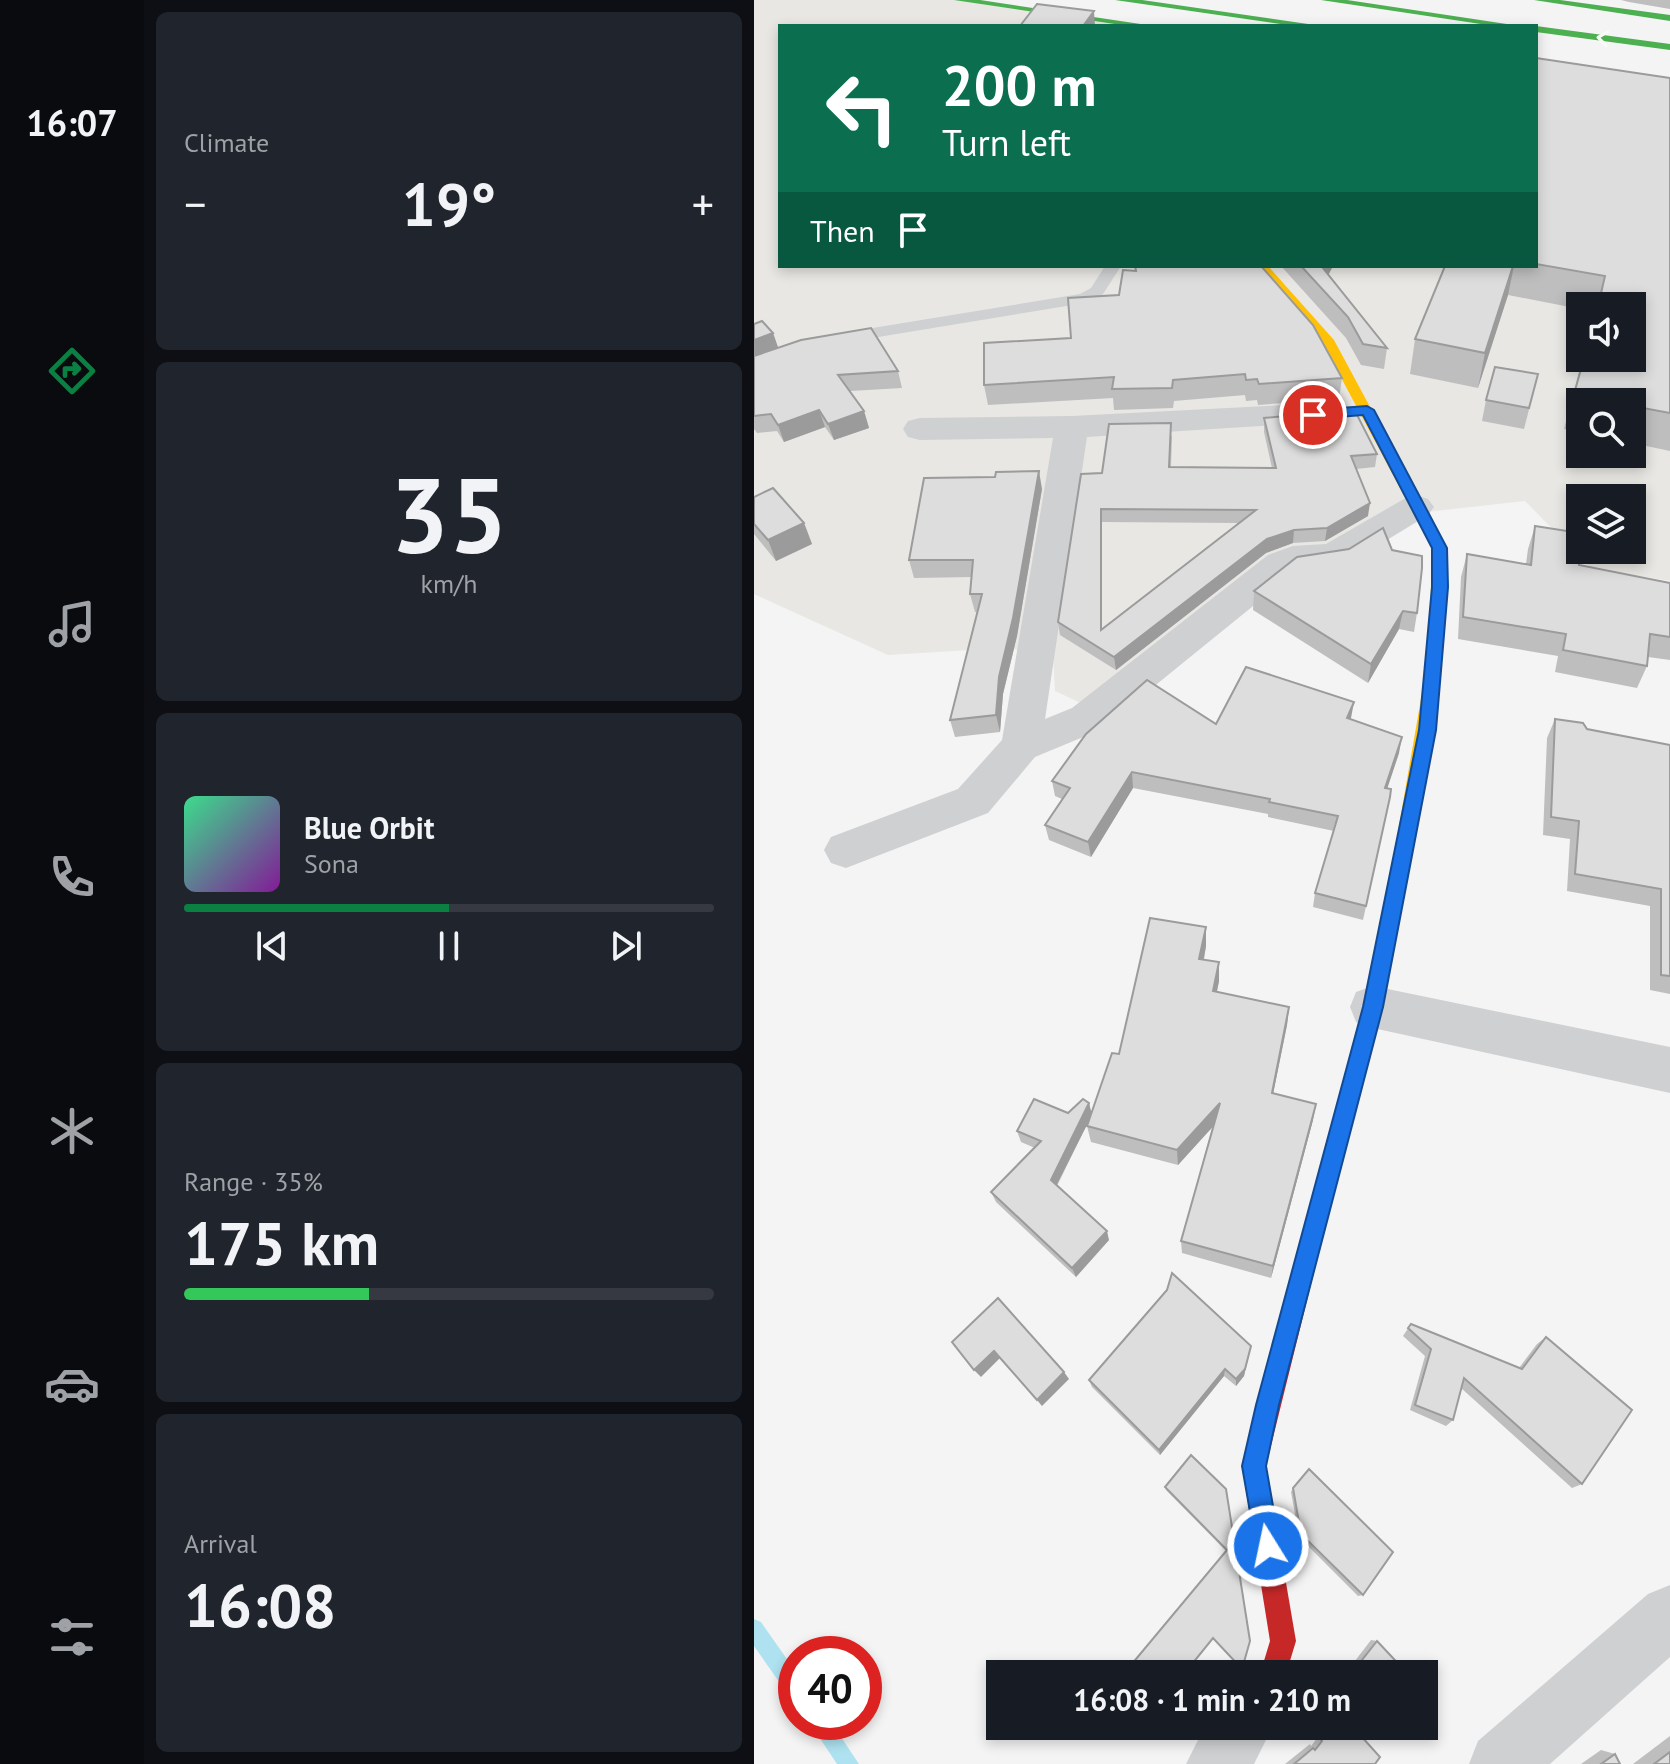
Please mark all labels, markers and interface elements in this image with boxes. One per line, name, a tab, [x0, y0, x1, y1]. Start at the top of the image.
one-way arrow	[1596, 30, 1610, 47]
text: 200 m	[942, 49, 1097, 121]
icon: left	[810, 56, 914, 160]
text: 16:07	[26, 99, 118, 146]
text: Turn left	[942, 119, 1071, 166]
text: Climate	[184, 126, 269, 159]
text: 19°	[402, 165, 496, 243]
text: −	[184, 175, 206, 232]
text: +	[692, 175, 714, 232]
icon: arrive	[891, 208, 935, 252]
text: Then	[810, 211, 875, 250]
map controls	[1566, 292, 1646, 564]
button: sound	[1566, 292, 1646, 372]
icon: directions	[44, 343, 100, 399]
pin	[1279, 381, 1347, 449]
button: search	[1566, 388, 1646, 468]
icon: arrive	[1291, 393, 1335, 437]
text: 35	[390, 447, 508, 582]
button: layers	[1566, 484, 1646, 564]
text: km/h	[421, 567, 478, 600]
icon: music	[44, 596, 100, 652]
text: Blue Orbit	[304, 808, 434, 847]
text: Sona	[304, 847, 359, 880]
icon: phone	[44, 849, 100, 905]
icon: previous	[250, 924, 294, 968]
icon: pause	[427, 924, 471, 968]
icon: next	[604, 924, 648, 968]
icon: climate	[44, 1103, 100, 1159]
text: Range · 35%	[184, 1165, 323, 1198]
text: 175 km	[184, 1204, 379, 1282]
icon: car	[44, 1356, 100, 1412]
position arrow	[1226, 1504, 1310, 1588]
text: Arrival	[184, 1527, 257, 1560]
text: 16:08	[184, 1566, 336, 1644]
icon: filters	[44, 1609, 100, 1665]
speed limit sign: 40	[778, 1636, 882, 1740]
text: 16:08 · 1 min · 210 m	[1073, 1680, 1351, 1719]

